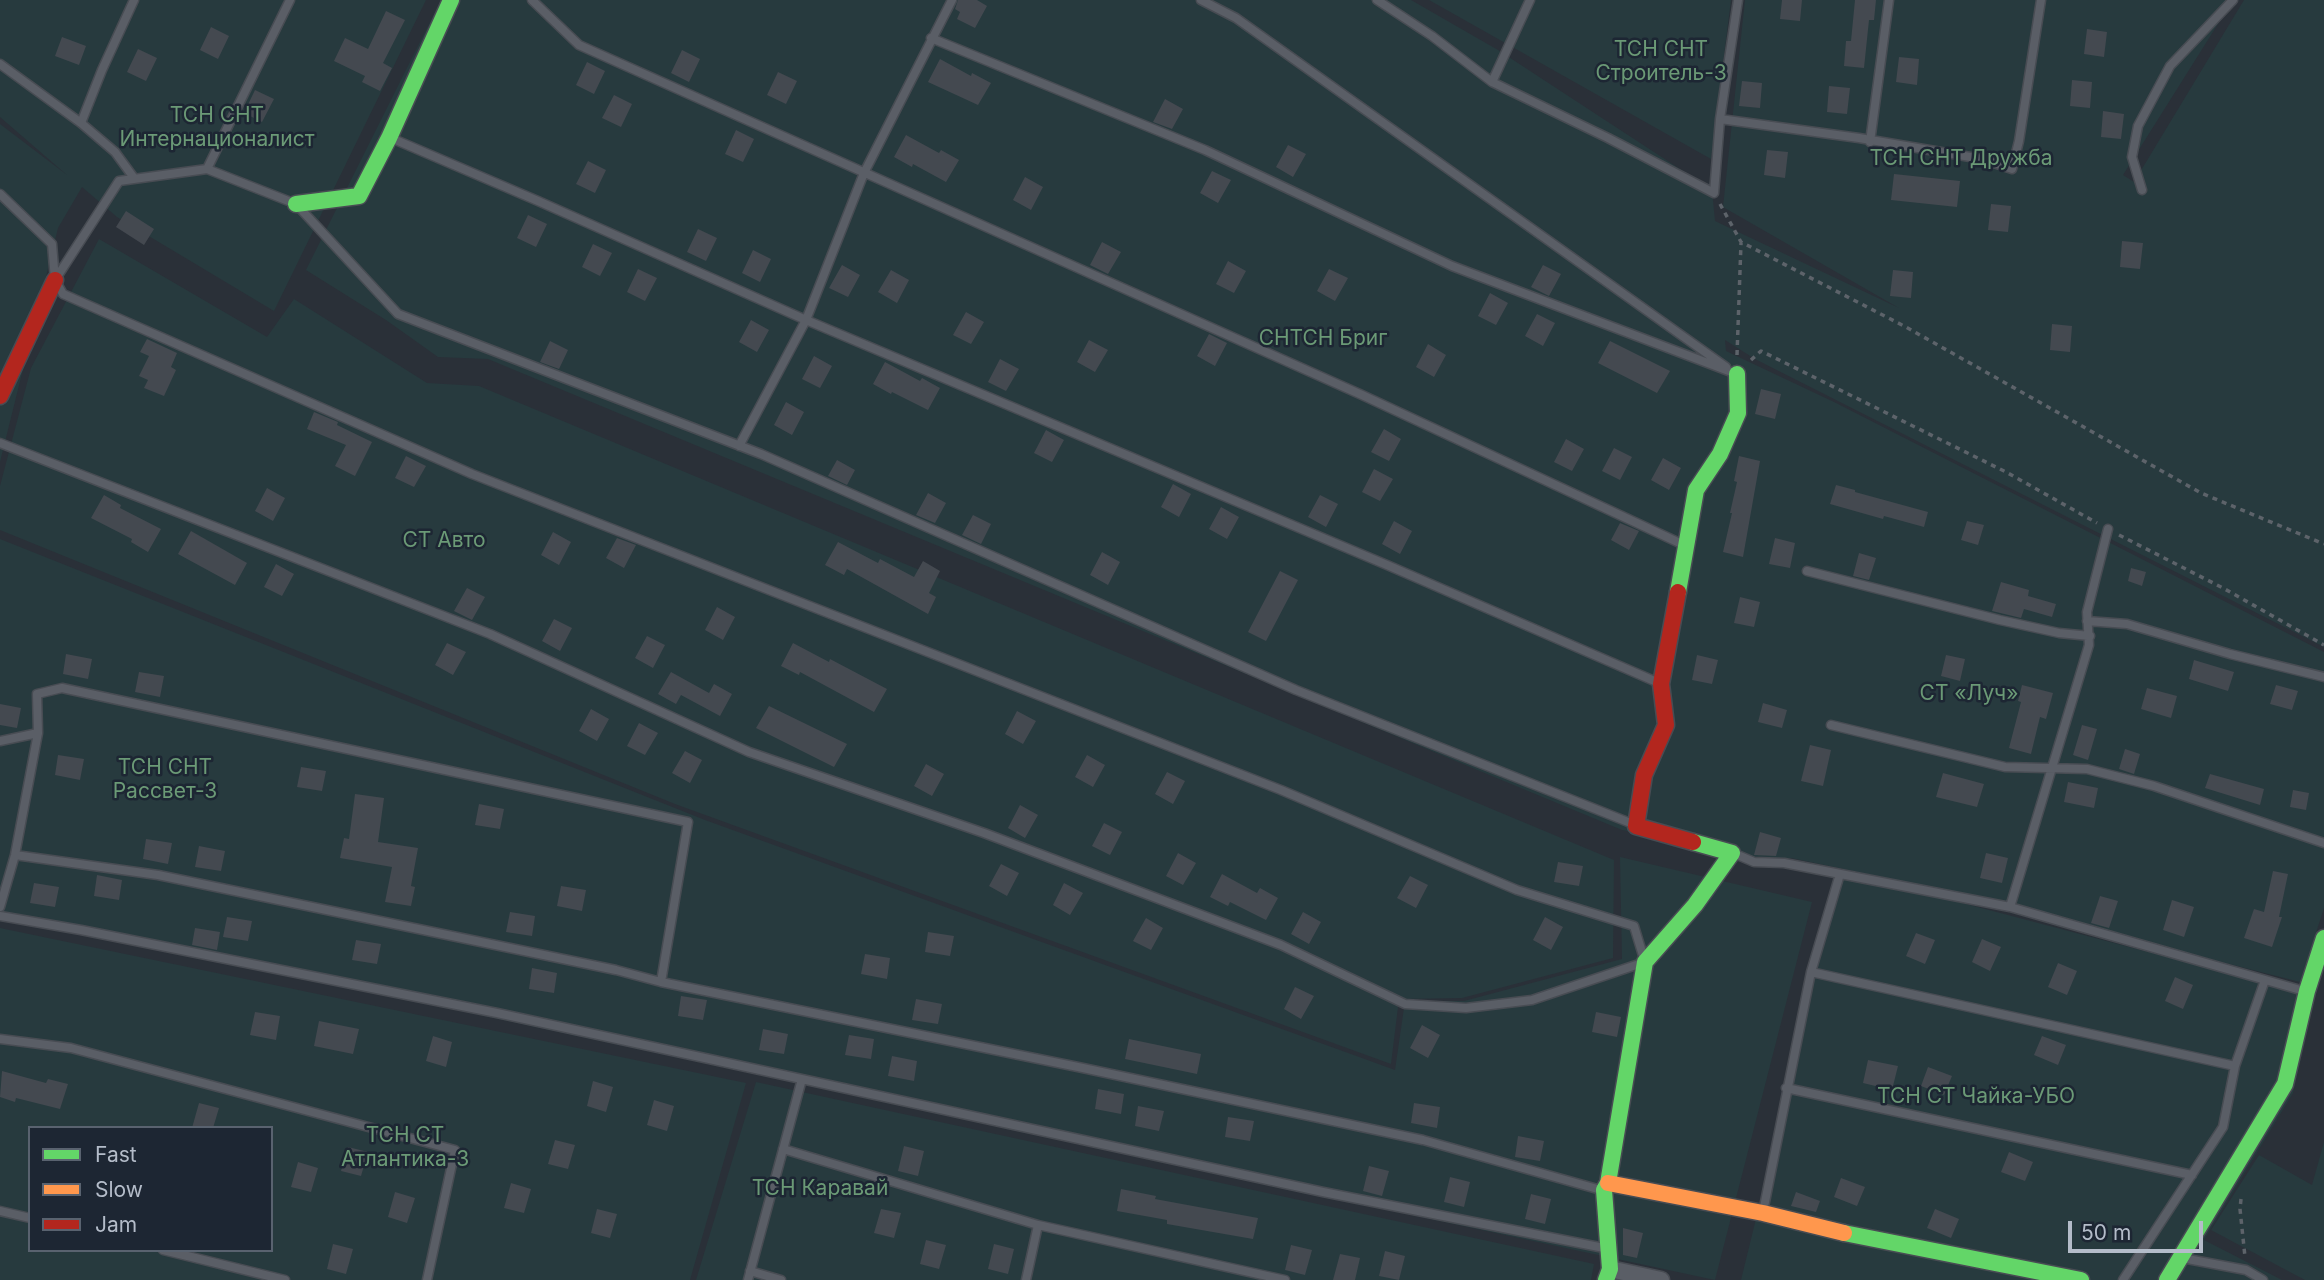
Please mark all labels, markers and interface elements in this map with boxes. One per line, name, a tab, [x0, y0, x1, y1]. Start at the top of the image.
park label: ТСН СНТ Строитель-3	[1595, 37, 1727, 87]
park label: ТСН СНТ Интернационалист	[119, 103, 315, 153]
park label: ТСН СНТ Дружба	[1870, 146, 2052, 172]
park label: СНТСН Бриг	[1259, 326, 1387, 352]
park label: СТ Авто	[402, 528, 486, 554]
park label: СТ «Луч»	[1920, 681, 2018, 707]
park label: ТСН СНТ Рассвет-3	[113, 755, 217, 805]
park label: ТСН СТ Чайка-УБО	[1877, 1084, 2075, 1110]
park label: ТСН СТ Атлантика-3	[341, 1123, 469, 1173]
legend	[28, 1126, 273, 1252]
text: Fast	[95, 1142, 137, 1167]
park label: ТСН Каравай	[752, 1176, 888, 1202]
text: Slow	[95, 1177, 143, 1202]
scale bar	[2072, 1206, 2207, 1250]
text: Jam	[95, 1212, 137, 1237]
text: 50 m	[2081, 1220, 2131, 1245]

